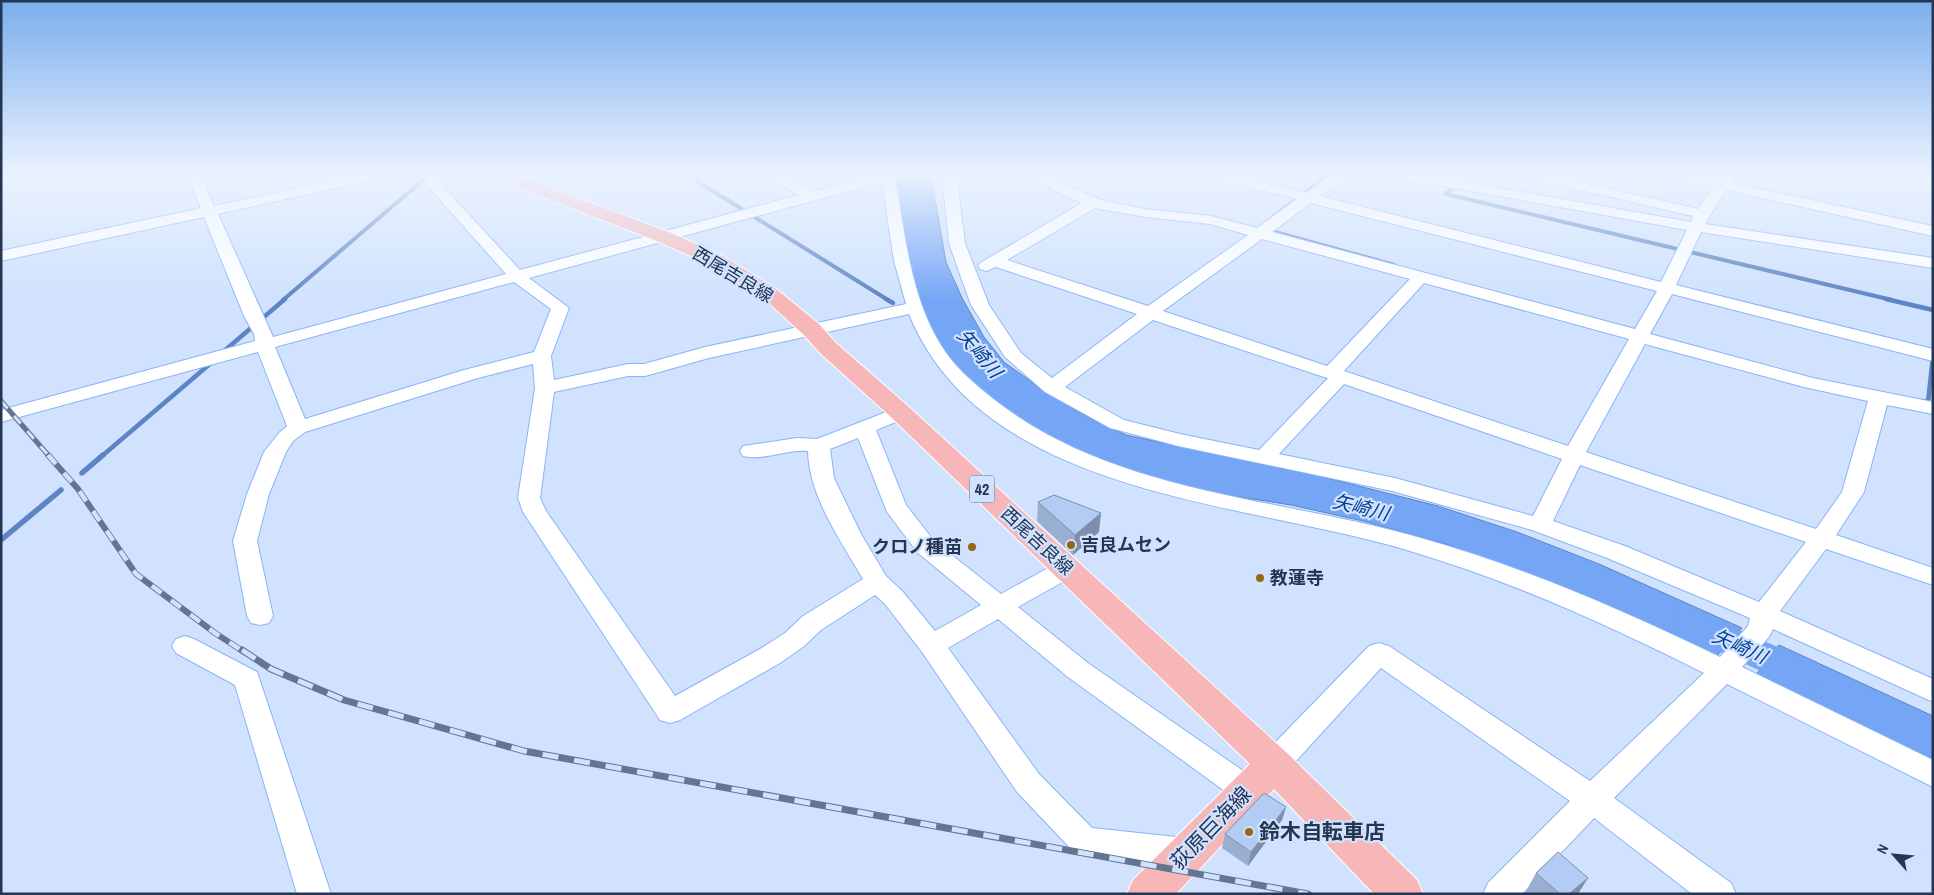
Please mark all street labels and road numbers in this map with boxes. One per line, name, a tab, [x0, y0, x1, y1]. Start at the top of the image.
street label: 西尾吉良線	[688, 241, 778, 308]
road number: 42	[970, 476, 994, 502]
street label: 西尾吉良線	[996, 501, 1079, 580]
street label: 荻原巨海線	[1164, 780, 1258, 875]

